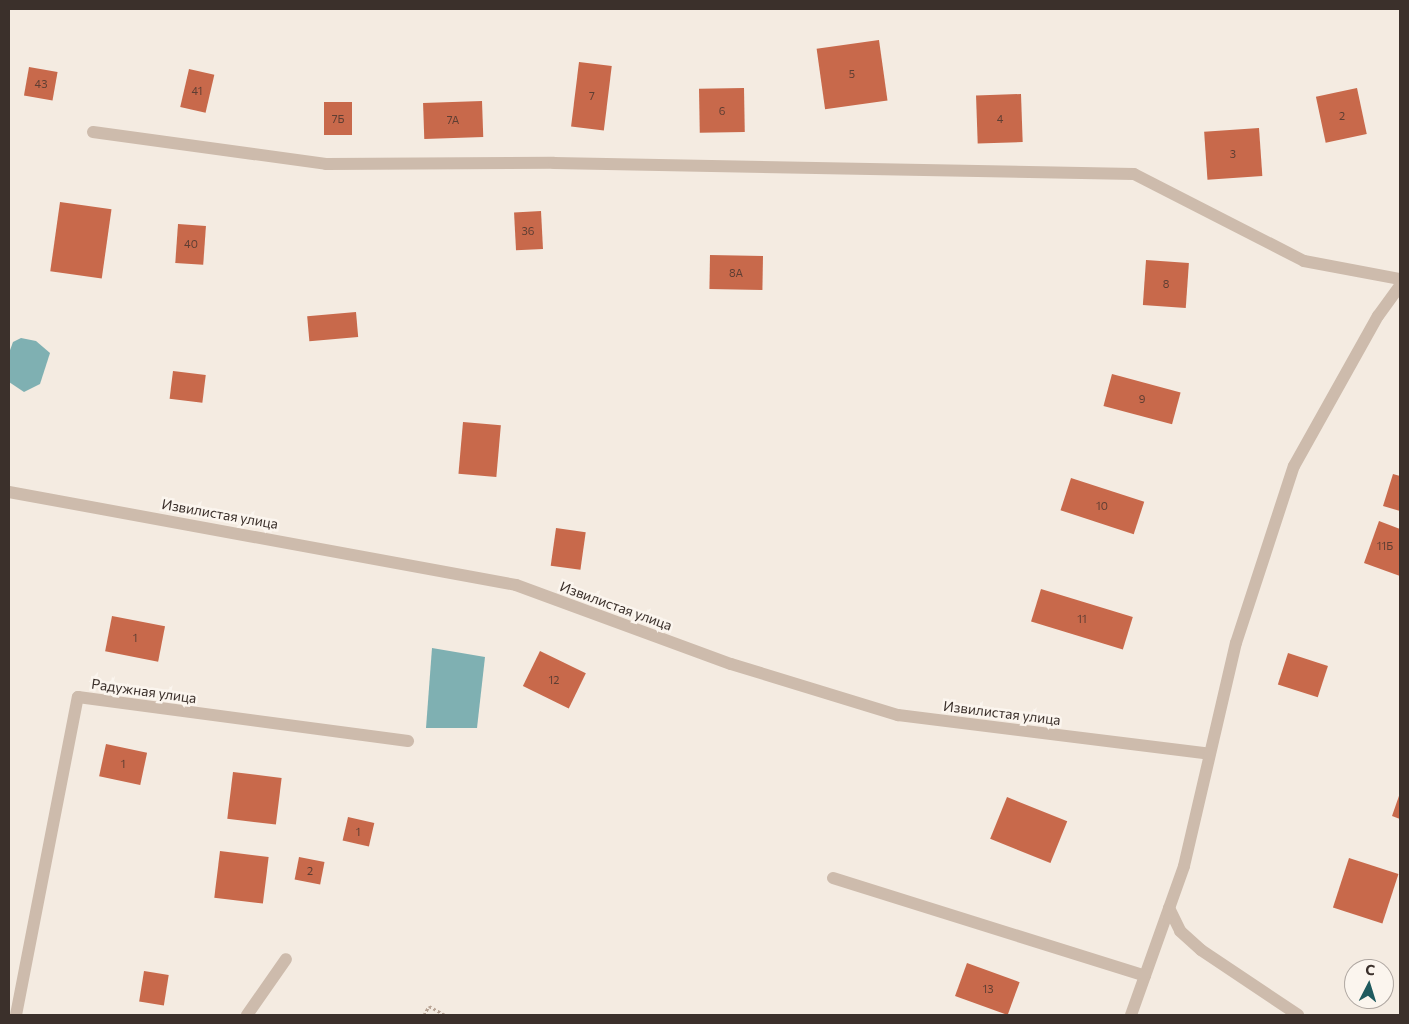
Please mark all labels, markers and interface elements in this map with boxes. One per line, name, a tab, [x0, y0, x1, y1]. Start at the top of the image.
house number: 5	[849, 67, 855, 81]
house number: 43	[35, 77, 47, 91]
house number: 41	[192, 84, 202, 98]
house number: 7	[589, 89, 595, 103]
house number: 6	[719, 104, 725, 118]
house number: 2	[1339, 109, 1345, 123]
house number: 7Б	[332, 112, 344, 126]
house number: 4	[997, 112, 1003, 126]
house number: 7А	[447, 113, 459, 127]
house number: 3	[1230, 147, 1236, 161]
house number: 36	[522, 224, 534, 238]
house number: 40	[184, 237, 198, 251]
house number: 8А	[729, 266, 743, 280]
house number: 8	[1163, 277, 1169, 291]
house number: 9	[1139, 392, 1145, 406]
street label: Извилистая улица	[160, 495, 280, 533]
house number: 10	[1096, 499, 1108, 513]
house number: 11Б	[1377, 539, 1393, 553]
street label: Извилистая улица	[558, 578, 674, 634]
house number: 11	[1077, 612, 1087, 626]
house number: 1	[133, 631, 137, 645]
house number: 12	[549, 673, 559, 687]
street label: Радужная улица	[90, 675, 198, 707]
street label: Извилистая улица	[942, 697, 1062, 729]
house number: 1	[121, 757, 125, 771]
house number: 1	[356, 825, 360, 839]
house number: 2	[307, 864, 313, 878]
north arrow	[1344, 959, 1394, 1009]
text: С	[1365, 961, 1376, 978]
house number: 13	[983, 982, 993, 996]

